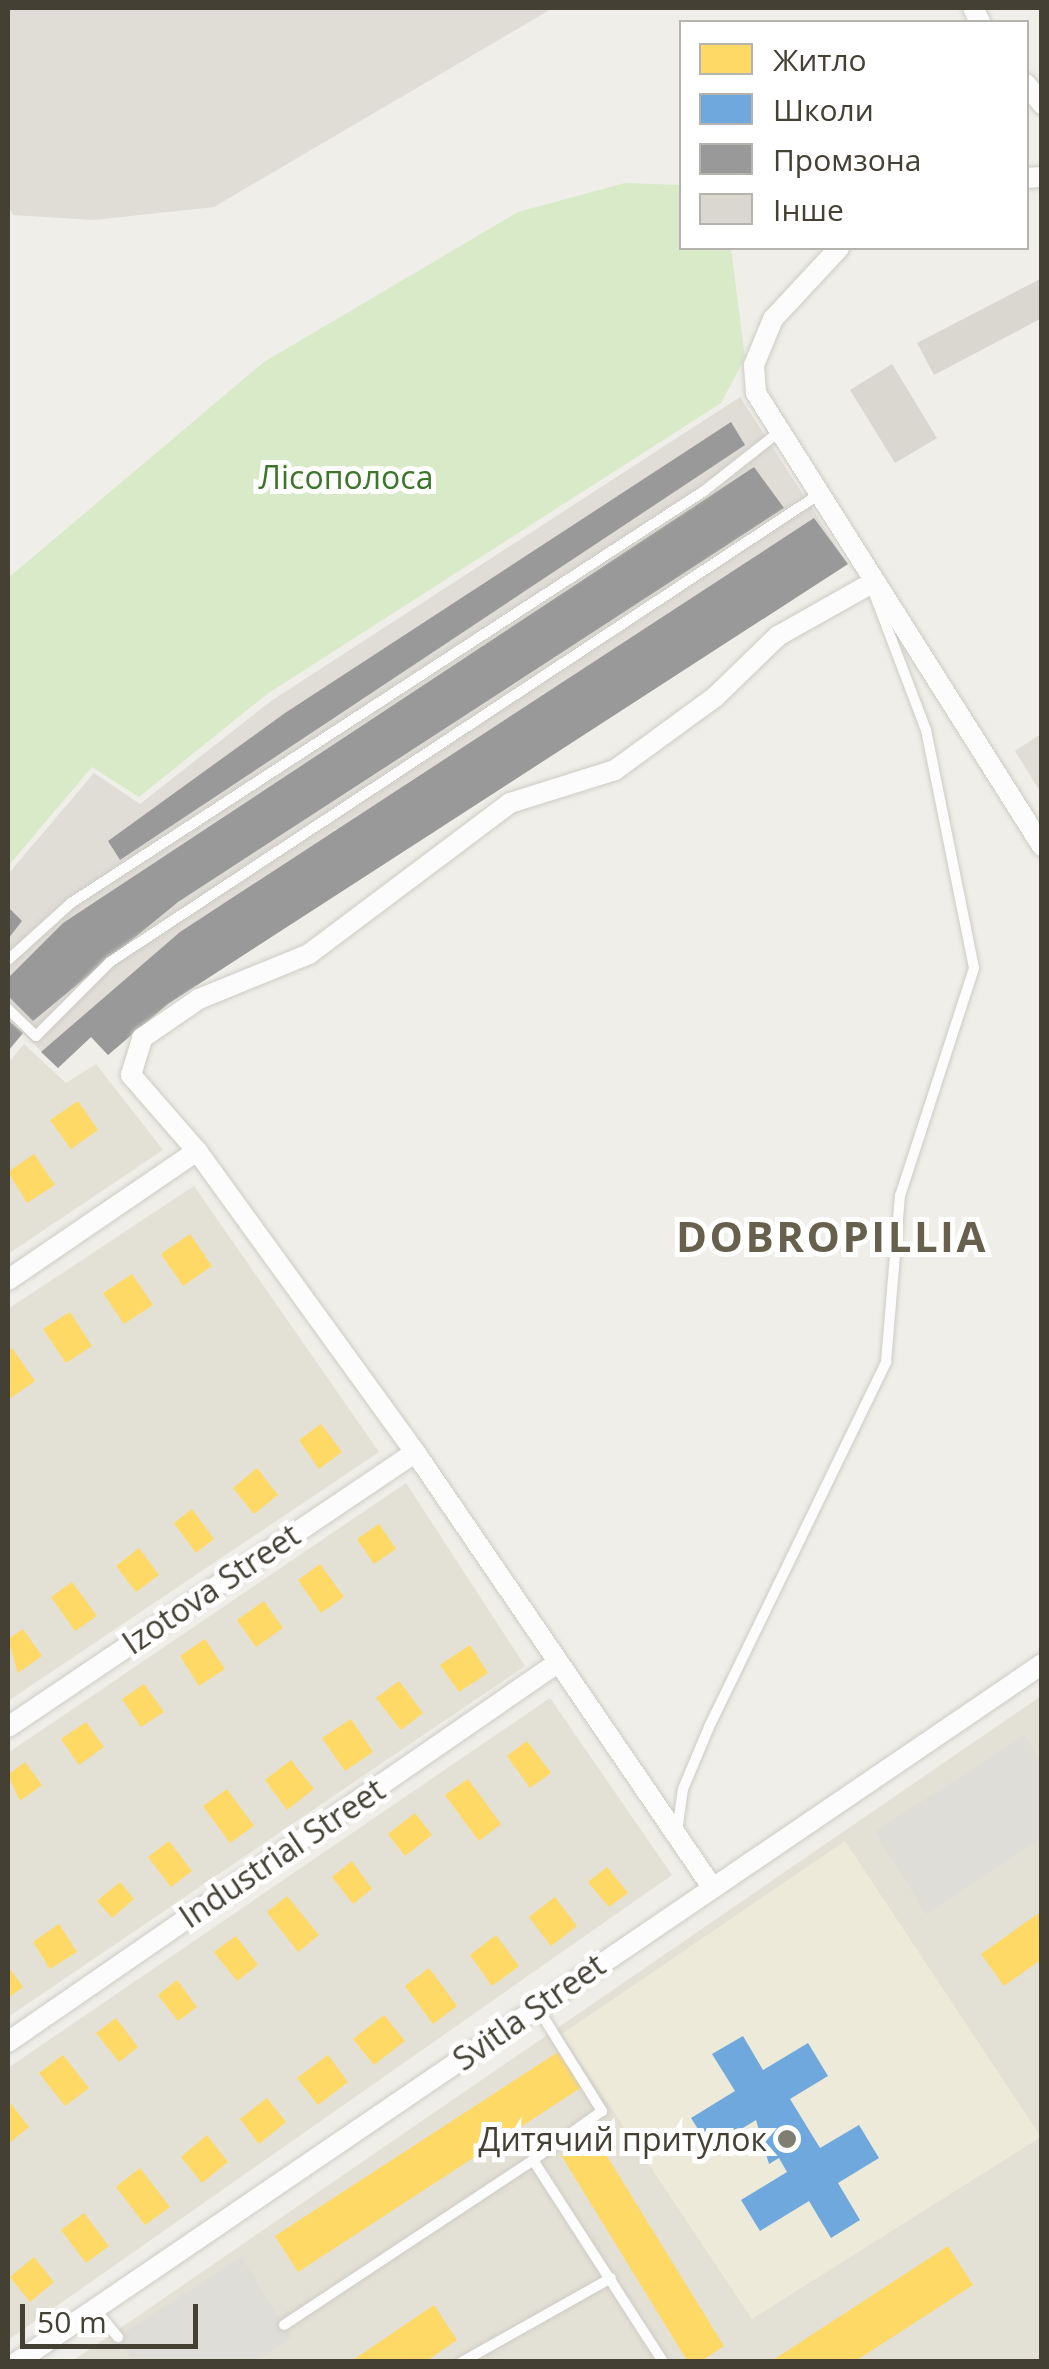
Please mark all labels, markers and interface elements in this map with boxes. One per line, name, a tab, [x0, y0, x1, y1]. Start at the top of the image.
legend	[679, 20, 1029, 250]
text: Житло	[773, 39, 867, 80]
text: Школи	[773, 89, 874, 130]
text: Промзона	[773, 139, 921, 180]
text: Інше	[773, 189, 844, 230]
park label: Лісополоса	[259, 458, 433, 496]
district label: DOBROPILLIA	[676, 1211, 988, 1261]
street label: Izotova Street	[115, 1516, 307, 1662]
street label: Industrial Street	[172, 1770, 392, 1936]
street label: Svitla Street	[446, 1946, 612, 2078]
place label: Дитячий притулок	[479, 2120, 767, 2158]
marker: Дитячий притулок	[776, 2128, 798, 2150]
scale bar	[25, 2284, 202, 2346]
text: 50 m	[37, 2301, 107, 2342]

